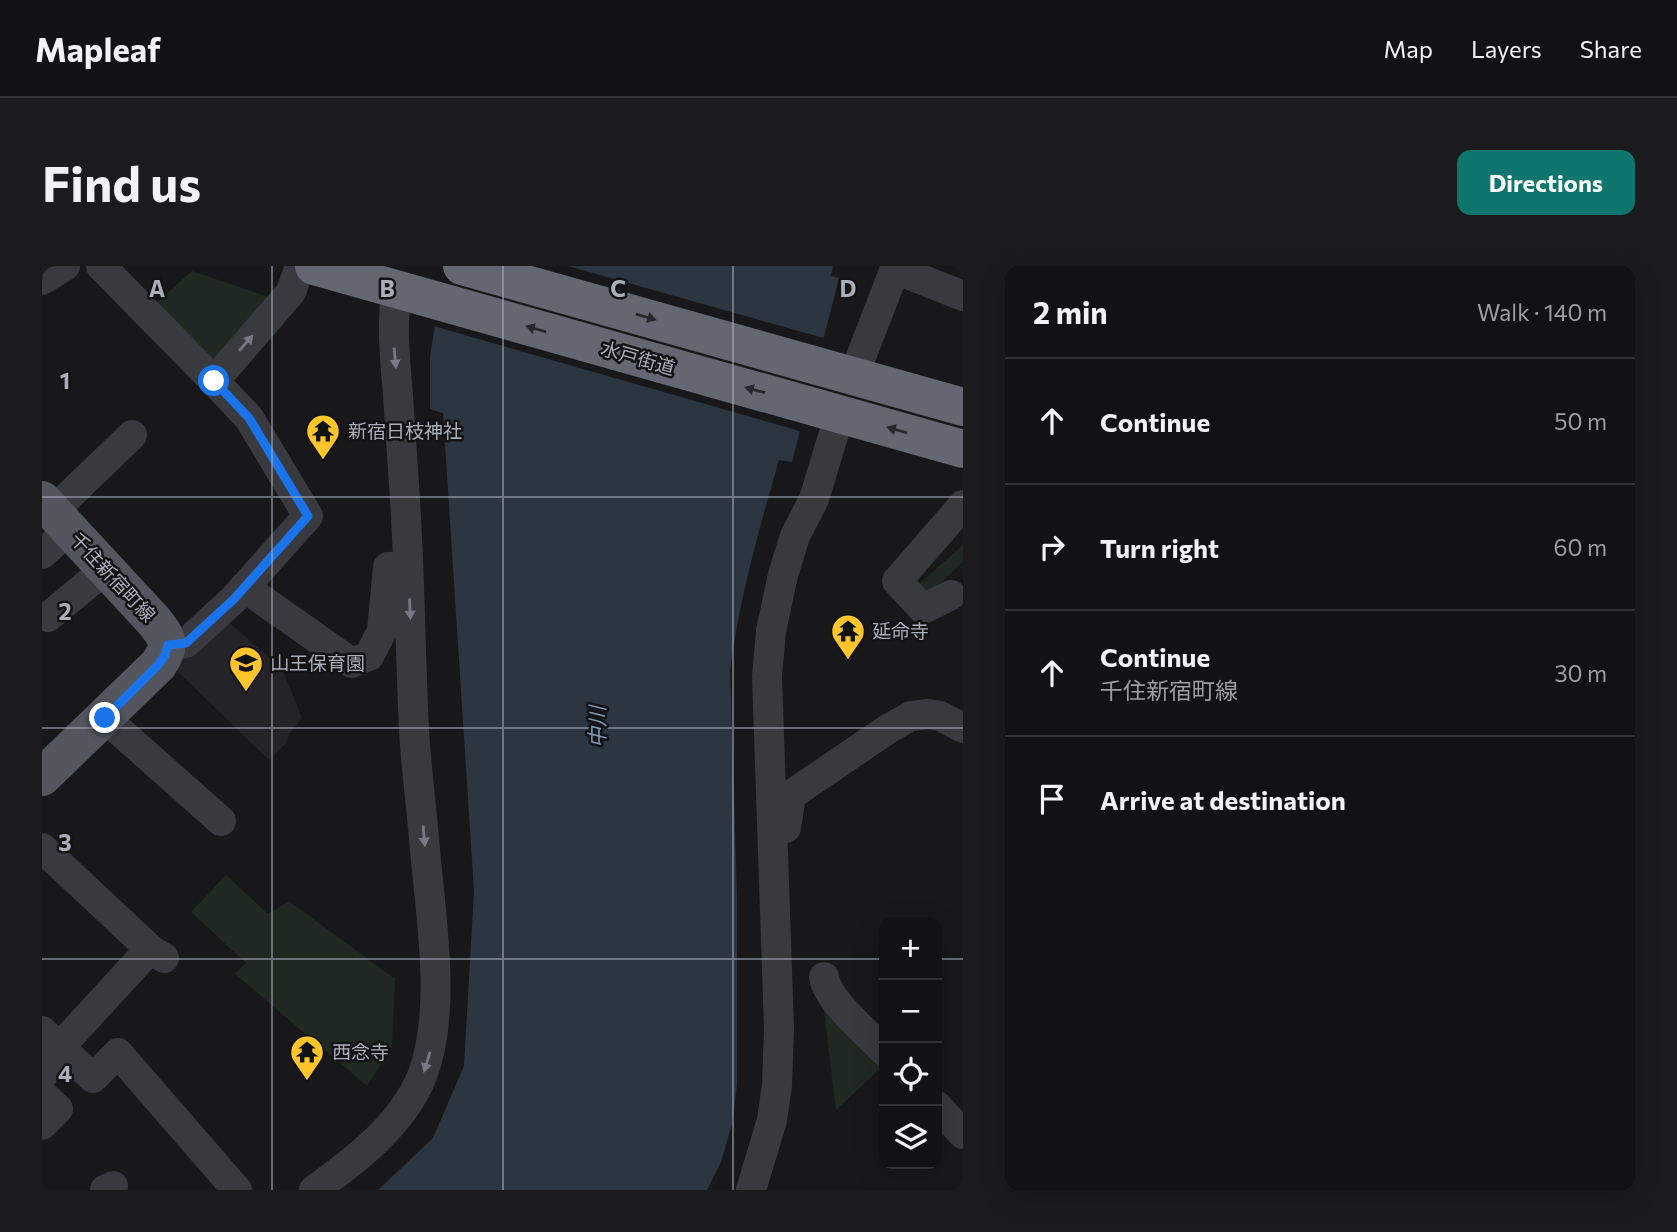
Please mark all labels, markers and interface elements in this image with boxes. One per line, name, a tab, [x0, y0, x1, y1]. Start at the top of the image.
text: Mapleaf	[35, 28, 161, 69]
text: Map	[1384, 34, 1433, 63]
text: Layers	[1471, 34, 1542, 63]
text: Share	[1580, 34, 1642, 63]
button: Directions	[1457, 150, 1635, 215]
text: Find us	[42, 152, 201, 212]
text: A	[149, 274, 166, 302]
text: B	[379, 274, 395, 302]
text: C	[610, 274, 626, 302]
text: D	[840, 274, 857, 302]
text: 2 min	[1033, 293, 1108, 330]
text: Walk · 140 m	[1477, 298, 1607, 326]
one-way arrow	[635, 312, 657, 323]
one-way arrow	[525, 323, 546, 333]
one-way arrow	[238, 335, 254, 352]
street label: 水戸街道	[598, 336, 678, 379]
one-way arrow	[390, 347, 401, 369]
route start	[198, 365, 229, 396]
text: 1	[60, 366, 70, 394]
one-way arrow	[744, 384, 766, 395]
icon: ahead	[1033, 402, 1071, 440]
text: Continue	[1100, 406, 1210, 437]
text: 50 m	[1554, 407, 1607, 435]
temple icon: 新宿日枝神社	[304, 412, 342, 461]
place label: 新宿日枝神社	[348, 419, 462, 442]
one-way arrow	[887, 424, 908, 434]
street label: 千住新宿町線	[66, 527, 161, 626]
icon: right	[1033, 528, 1071, 566]
text: Turn right	[1100, 532, 1219, 563]
text: 60 m	[1554, 533, 1607, 561]
text: 2	[58, 597, 72, 625]
one-way arrow	[405, 598, 416, 620]
temple icon: 延命寺	[829, 612, 867, 661]
place label: 延命寺	[872, 619, 929, 642]
text: Continue	[1100, 641, 1210, 672]
school or university icon: 山王保育園	[227, 644, 265, 693]
place label: 山王保育園	[270, 651, 365, 674]
icon: ahead	[1033, 654, 1071, 692]
text: 30 m	[1554, 659, 1607, 687]
text: 千住新宿町線	[1100, 676, 1238, 704]
route end	[89, 702, 120, 733]
water label: 中川	[584, 704, 609, 748]
icon: arrive	[1033, 780, 1071, 818]
text: Arrive at destination	[1100, 784, 1346, 815]
one-way arrow	[419, 825, 430, 847]
text: 3	[58, 828, 72, 856]
map controls	[879, 917, 942, 1169]
button: +	[879, 917, 942, 980]
button: −	[879, 980, 942, 1043]
temple icon: 西念寺	[288, 1033, 326, 1082]
place label: 西念寺	[332, 1040, 389, 1063]
button: locate	[879, 1043, 942, 1106]
one-way arrow	[421, 1052, 431, 1073]
text: 4	[58, 1059, 72, 1087]
button: layers	[879, 1106, 942, 1169]

